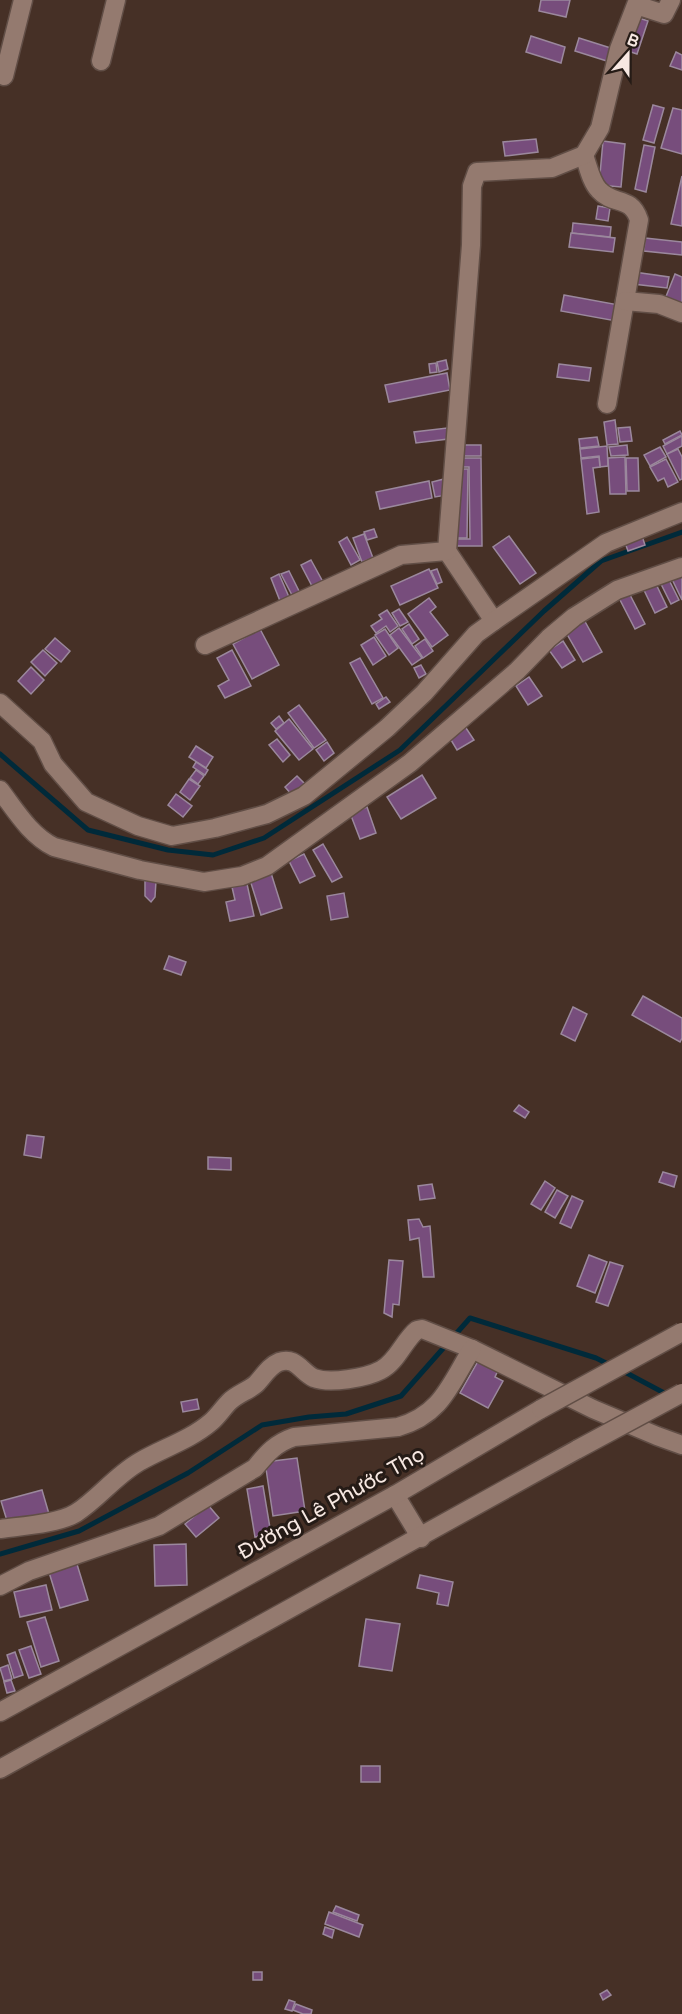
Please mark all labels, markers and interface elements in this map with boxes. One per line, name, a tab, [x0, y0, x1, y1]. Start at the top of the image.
north arrow	[598, 24, 658, 84]
text: B	[624, 30, 642, 52]
street label: Đường Lê Phước Thọ	[233, 1442, 429, 1565]

